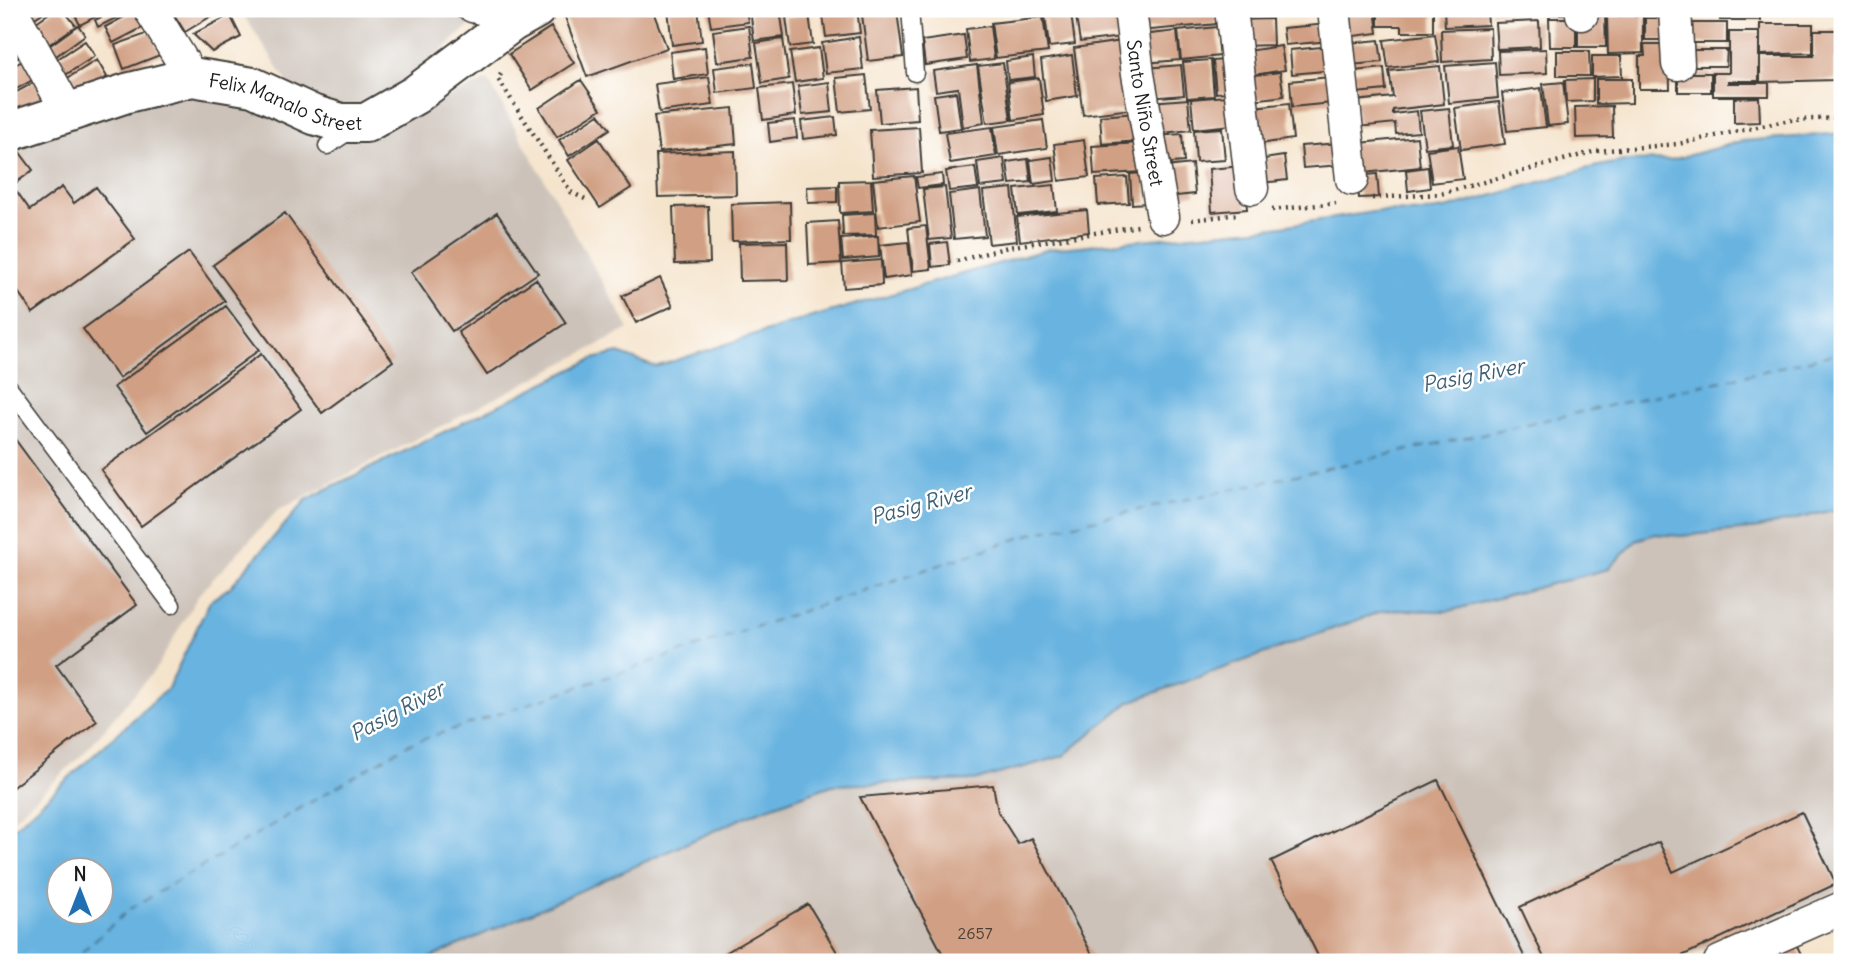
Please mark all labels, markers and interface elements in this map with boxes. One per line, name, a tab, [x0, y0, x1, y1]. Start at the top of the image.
street label: Santo Niño Street	[1122, 38, 1169, 188]
street label: Felix Manalo Street	[207, 68, 362, 136]
water label: Pasig River	[1420, 351, 1529, 398]
water label: Pasig River	[868, 477, 977, 530]
water label: Pasig River	[345, 674, 451, 747]
north arrow	[46, 856, 116, 926]
text: N	[73, 862, 87, 886]
house number: 2657	[957, 923, 993, 943]

